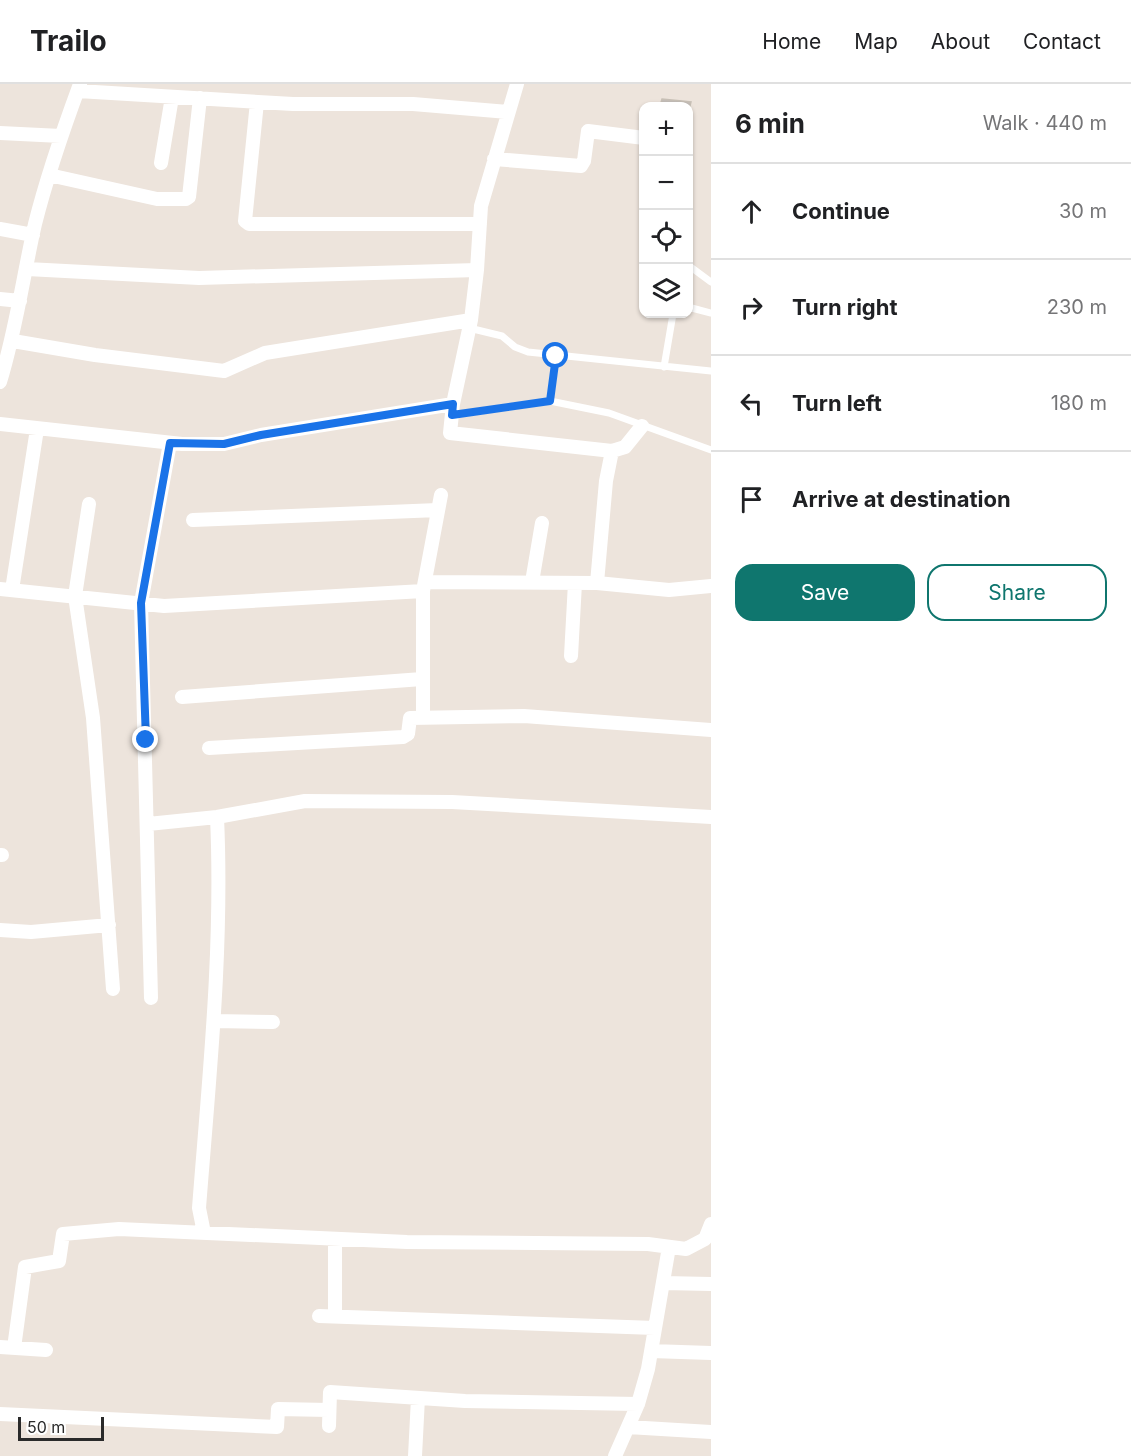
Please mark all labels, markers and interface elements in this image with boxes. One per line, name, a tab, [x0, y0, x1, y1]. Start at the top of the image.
text: Trailo	[30, 24, 107, 58]
text: Home	[762, 29, 821, 54]
text: Map	[854, 29, 898, 54]
text: About	[931, 29, 990, 54]
text: Contact	[1023, 29, 1101, 54]
map controls	[639, 102, 693, 318]
button: +	[639, 102, 693, 156]
text: 6 min	[735, 108, 805, 139]
text: Walk · 440 m	[983, 111, 1107, 135]
button: −	[639, 156, 693, 210]
icon: ahead	[735, 195, 768, 228]
text: Continue	[792, 198, 890, 224]
text: 30 m	[1059, 199, 1107, 223]
button: locate	[639, 210, 693, 264]
button: layers	[639, 264, 693, 318]
icon: right	[735, 291, 768, 324]
text: Turn right	[792, 294, 898, 320]
text: 230 m	[1047, 295, 1107, 319]
route start	[542, 342, 568, 368]
icon: left	[735, 387, 768, 420]
text: Turn left	[792, 390, 882, 416]
text: 180 m	[1051, 391, 1107, 415]
icon: arrive	[735, 483, 768, 516]
text: Arrive at destination	[792, 486, 1011, 512]
button: Save	[735, 564, 915, 621]
button: Share	[927, 564, 1107, 621]
route end	[132, 726, 158, 752]
scale bar	[18, 1414, 104, 1442]
text: 50 m	[27, 1417, 65, 1437]

